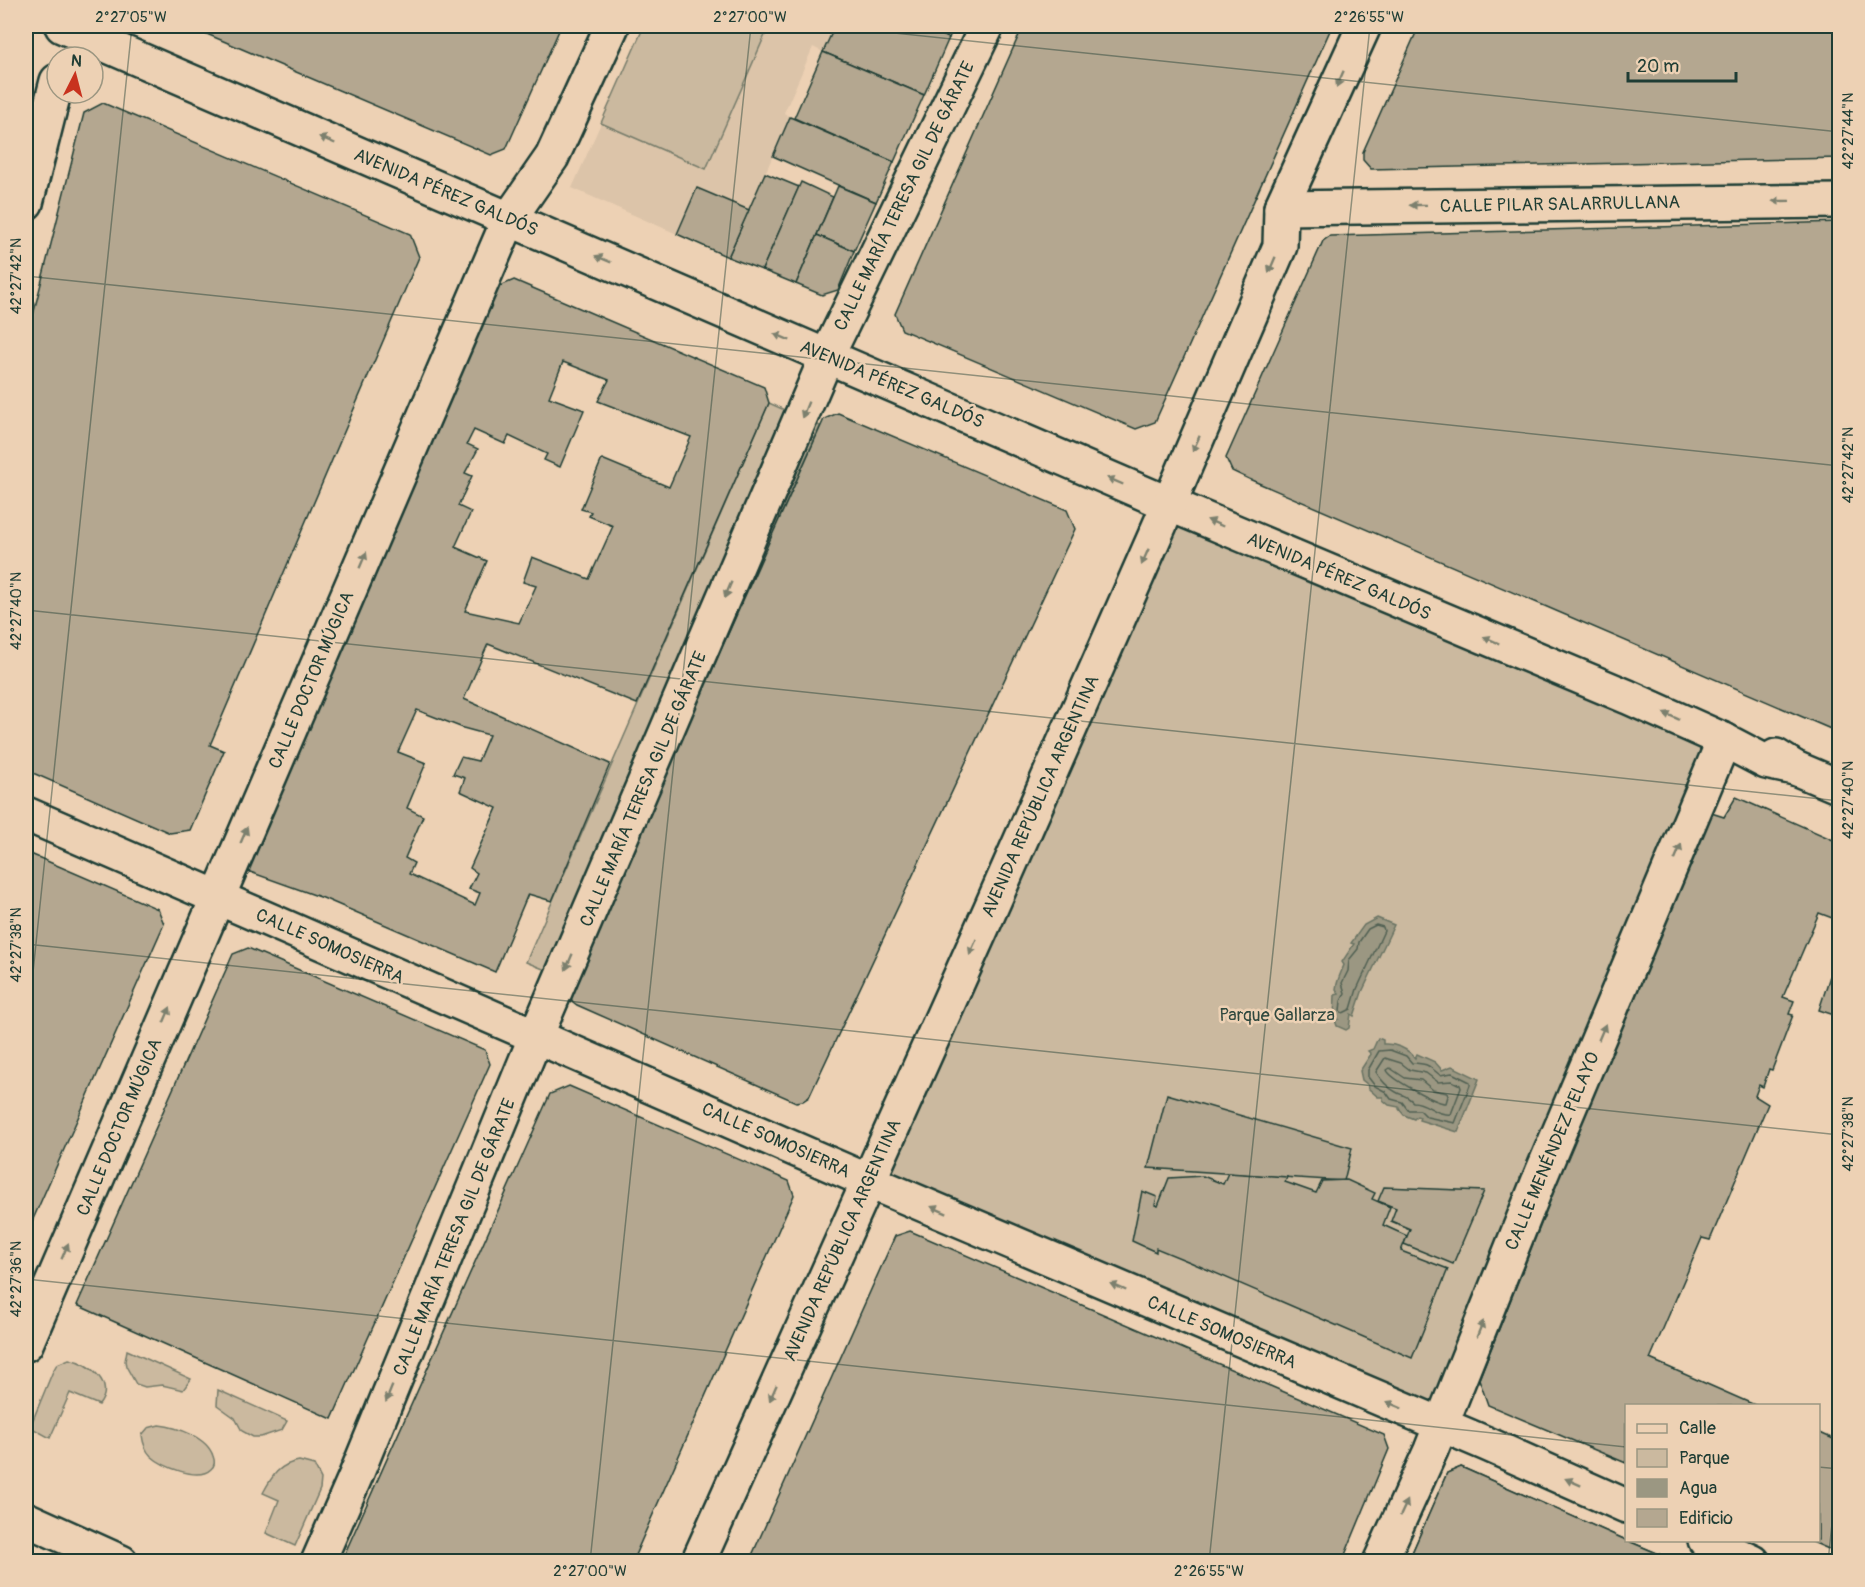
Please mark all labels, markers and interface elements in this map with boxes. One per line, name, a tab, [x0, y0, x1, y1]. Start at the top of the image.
text: 2°27'05"W	[95, 8, 167, 27]
text: 2°27'00"W	[713, 8, 787, 27]
text: 2°26'55"W	[1334, 8, 1404, 27]
north arrow	[45, 45, 105, 105]
scale bar	[1628, 45, 1736, 83]
text: N	[70, 51, 83, 72]
text: 20 m	[1637, 55, 1679, 78]
street label: CALLE MARÍA TERESA GIL DE GÁRATE	[829, 58, 980, 335]
one-way arrow	[1335, 70, 1345, 88]
text: 42°27'44"N	[1839, 93, 1858, 169]
one-way arrow	[318, 135, 336, 145]
street label: AVENIDA PÉREZ GALDÓS	[350, 142, 542, 242]
street label: CALLE PILAR SALARRULLANA	[1440, 191, 1681, 218]
one-way arrow	[1772, 197, 1791, 206]
one-way arrow	[1409, 201, 1428, 210]
text: 42°27'42"N	[7, 238, 26, 314]
one-way arrow	[593, 254, 611, 264]
one-way arrow	[1267, 256, 1276, 274]
one-way arrow	[773, 332, 790, 341]
street label: AVENIDA PÉREZ GALDÓS	[796, 334, 988, 434]
one-way arrow	[800, 401, 809, 419]
text: 42°27'42"N	[1839, 427, 1858, 503]
one-way arrow	[1191, 436, 1200, 453]
one-way arrow	[1106, 475, 1124, 485]
one-way arrow	[1206, 518, 1224, 528]
street label: AVENIDA PÉREZ GALDÓS	[1243, 526, 1435, 626]
one-way arrow	[1140, 549, 1150, 567]
one-way arrow	[358, 550, 368, 568]
text: 42°27'40"N	[7, 572, 26, 650]
one-way arrow	[723, 581, 733, 599]
street label: CALLE DOCTOR MÚGICA	[264, 588, 359, 772]
one-way arrow	[1482, 635, 1500, 645]
street label: CALLE MARÍA TERESA GIL DE GÁRATE	[575, 648, 712, 930]
street label: AVENIDA REPÚBLICA ARGENTINA	[977, 671, 1105, 921]
one-way arrow	[1662, 712, 1679, 721]
text: 42°27'40"N	[1839, 761, 1858, 839]
one-way arrow	[239, 826, 249, 844]
one-way arrow	[1673, 843, 1683, 861]
street label: CALLE SOMOSIERRA	[252, 903, 408, 990]
text: 42°27'38"N	[7, 907, 26, 983]
one-way arrow	[969, 939, 978, 956]
one-way arrow	[564, 953, 573, 971]
park label: Parque Gallarza	[1219, 1004, 1335, 1027]
one-way arrow	[162, 1005, 172, 1023]
one-way arrow	[1598, 1023, 1607, 1041]
street label: CALLE DOCTOR MÚGICA	[72, 1035, 167, 1219]
street label: CALLE MENÉNDEZ PELAYO	[1500, 1049, 1605, 1254]
street label: CALLE MARÍA TERESA GIL DE GÁRATE	[388, 1095, 521, 1379]
text: 42°27'38"N	[1839, 1096, 1858, 1172]
street label: CALLE SOMOSIERRA	[698, 1097, 854, 1184]
street label: AVENIDA REPÚBLICA ARGENTINA	[779, 1115, 907, 1365]
one-way arrow	[930, 1205, 948, 1214]
text: 42°27'36"N	[7, 1241, 26, 1317]
one-way arrow	[60, 1242, 70, 1260]
one-way arrow	[1109, 1282, 1127, 1291]
street label: CALLE SOMOSIERRA	[1144, 1291, 1300, 1374]
one-way arrow	[1476, 1320, 1485, 1338]
one-way arrow	[384, 1385, 393, 1403]
one-way arrow	[768, 1385, 778, 1403]
one-way arrow	[1385, 1400, 1403, 1409]
legend	[1625, 1404, 1820, 1542]
text: Calle	[1679, 1417, 1716, 1440]
text: Parque	[1679, 1447, 1729, 1470]
one-way arrow	[1564, 1477, 1582, 1486]
text: Agua	[1679, 1477, 1717, 1500]
one-way arrow	[1400, 1500, 1409, 1517]
text: Edificio	[1679, 1507, 1733, 1530]
text: 2°27'00"W	[553, 1562, 627, 1581]
text: 2°26'55"W	[1174, 1562, 1244, 1581]

